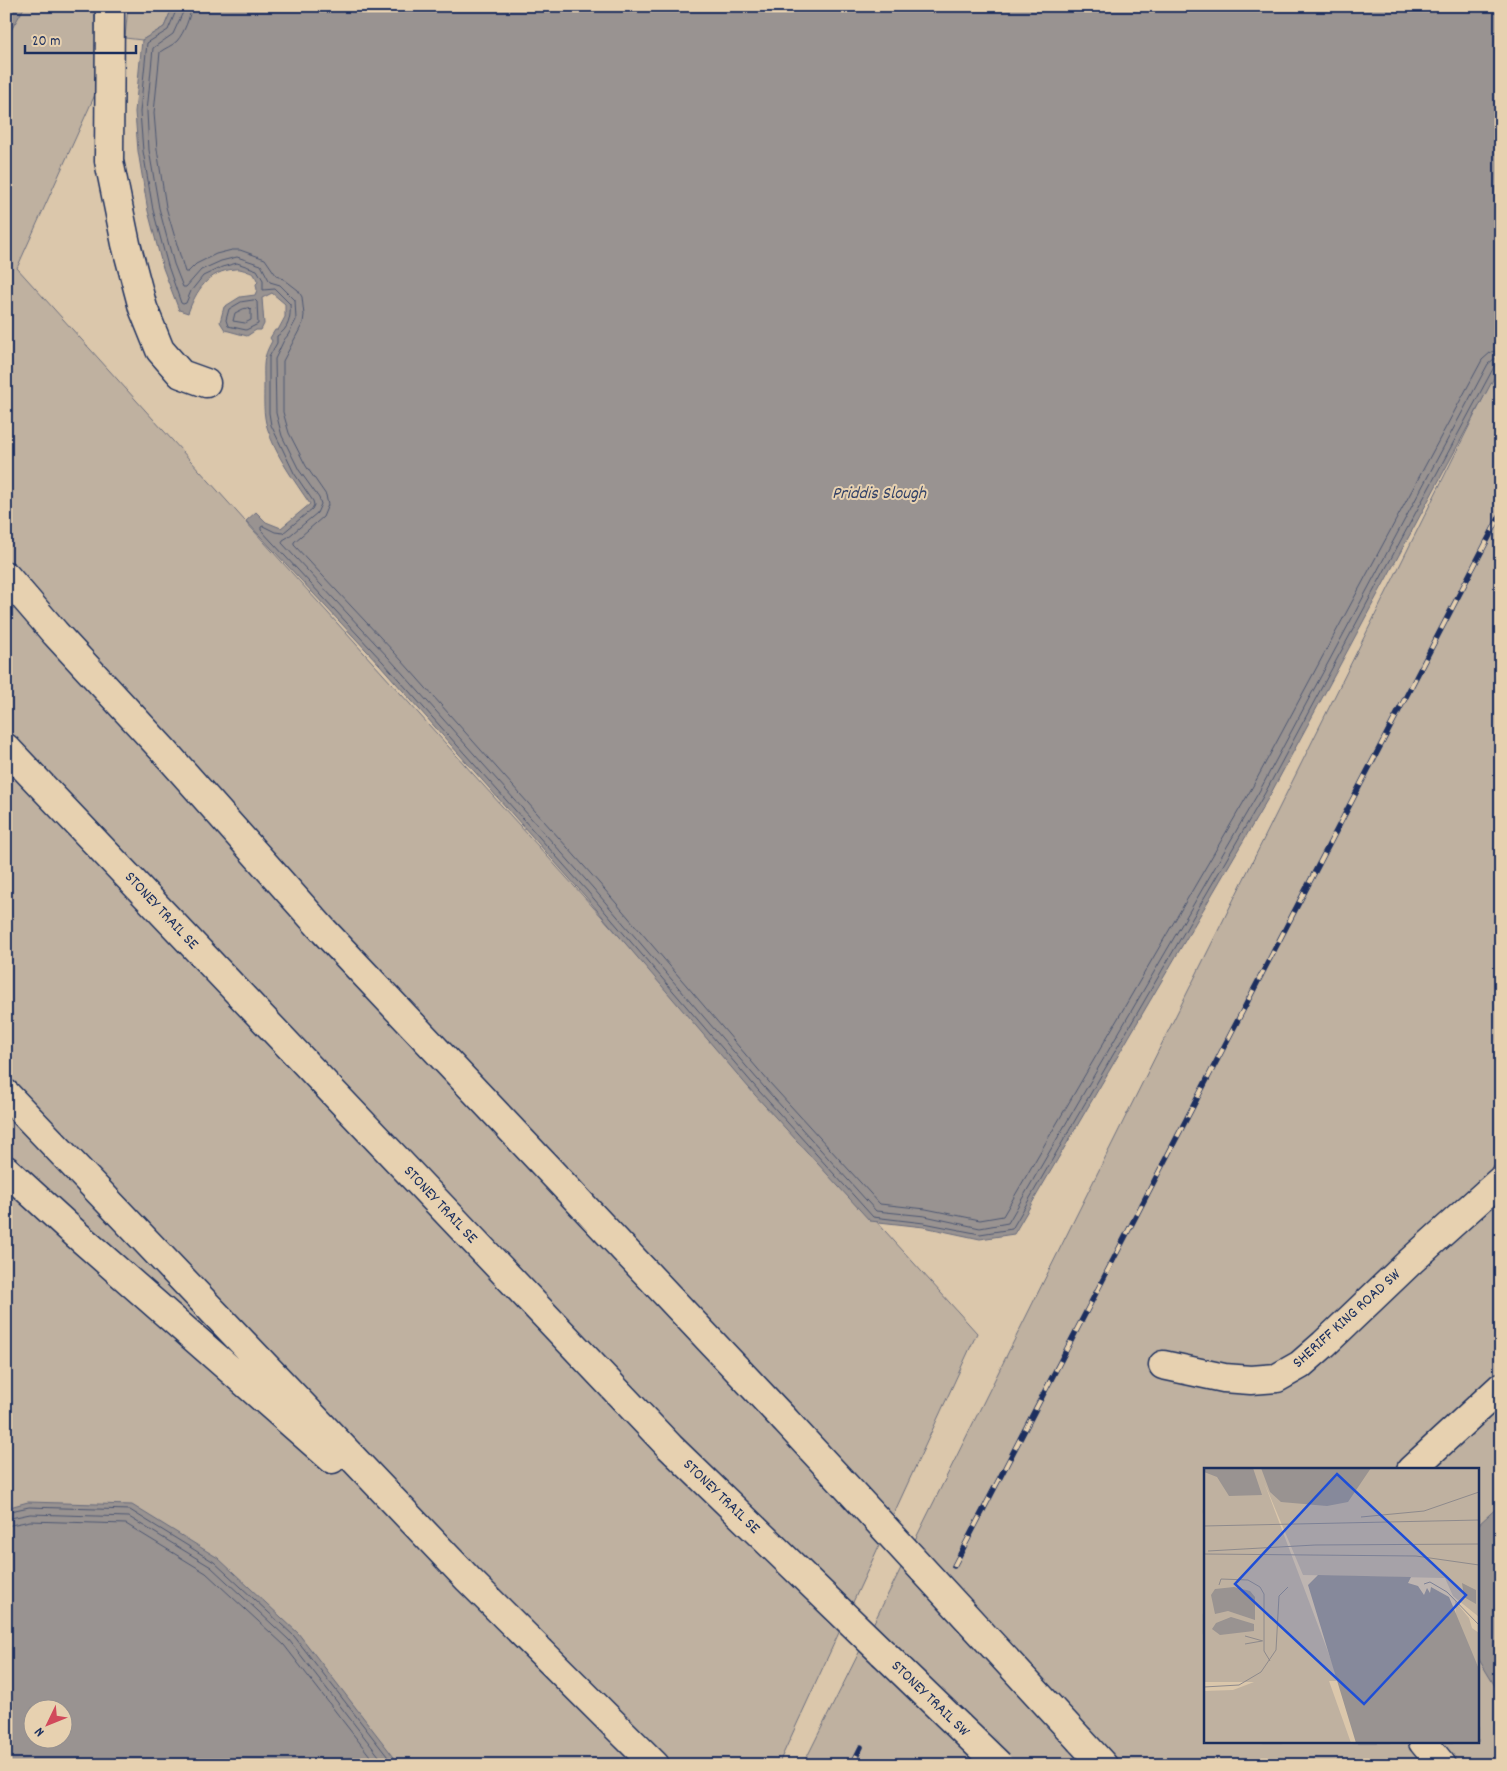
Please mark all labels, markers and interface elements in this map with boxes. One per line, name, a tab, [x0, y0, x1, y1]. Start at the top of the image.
scale bar	[25, 22, 136, 54]
text: 20 m	[32, 31, 60, 53]
water label: Priddis Slough	[832, 482, 927, 507]
street label: STONEY TRAIL SE	[119, 867, 204, 956]
street label: STONEY TRAIL SE	[398, 1161, 483, 1250]
street label: SHERIFF KING ROAD SW	[1288, 1263, 1407, 1374]
street label: STONEY TRAIL SE	[677, 1454, 765, 1540]
inset map	[1204, 1468, 1480, 1744]
street label: STONEY TRAIL SW	[885, 1655, 975, 1743]
north arrow	[22, 1698, 72, 1748]
text: N	[30, 1722, 50, 1741]

